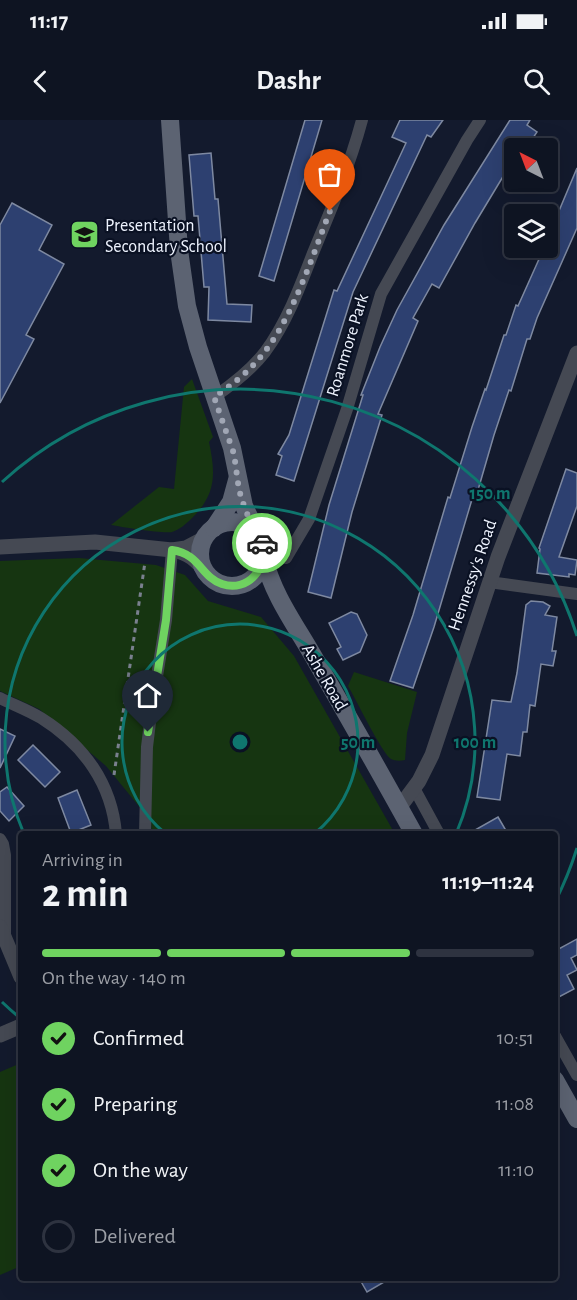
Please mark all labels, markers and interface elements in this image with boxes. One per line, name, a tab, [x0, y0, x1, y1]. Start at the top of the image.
text: 11:17	[30, 10, 68, 32]
icon: back	[24, 65, 57, 98]
icon: search	[520, 65, 553, 98]
text: Dashr	[256, 67, 321, 94]
north arrow	[504, 138, 558, 192]
map controls	[504, 138, 558, 258]
pin	[304, 149, 355, 211]
icon: bag	[313, 158, 346, 191]
button: layers	[504, 204, 558, 258]
place label: Presentation Secondary School	[105, 217, 227, 256]
school or university icon: Presentation Secondary School	[68, 219, 100, 251]
street label: Roanmore Park	[324, 291, 372, 399]
text: 150 m	[470, 485, 510, 503]
courier	[232, 513, 292, 573]
street label: Hennessy's Road	[445, 517, 500, 633]
icon: car	[246, 527, 279, 560]
street label: Ashe Road	[298, 641, 350, 714]
pin	[122, 670, 173, 732]
icon: home	[131, 679, 164, 712]
centre of rings	[230, 732, 250, 752]
text: 50 m	[341, 734, 375, 752]
text: 100 m	[454, 734, 496, 752]
text: Arriving in	[42, 850, 123, 870]
text: 11:19–11:24	[442, 871, 534, 893]
text: 2 min	[42, 875, 129, 914]
text: On the way · 140 m	[42, 968, 186, 988]
icon: check	[42, 1022, 75, 1055]
text: Confirmed	[93, 1027, 184, 1049]
text: 10:51	[497, 1028, 534, 1048]
icon: check	[42, 1088, 75, 1121]
text: Preparing	[93, 1093, 177, 1115]
text: 11:08	[496, 1094, 534, 1114]
icon: check	[42, 1154, 75, 1187]
text: On the way	[93, 1159, 188, 1181]
text: 11:10	[498, 1160, 534, 1180]
text: Delivered	[93, 1225, 176, 1247]

